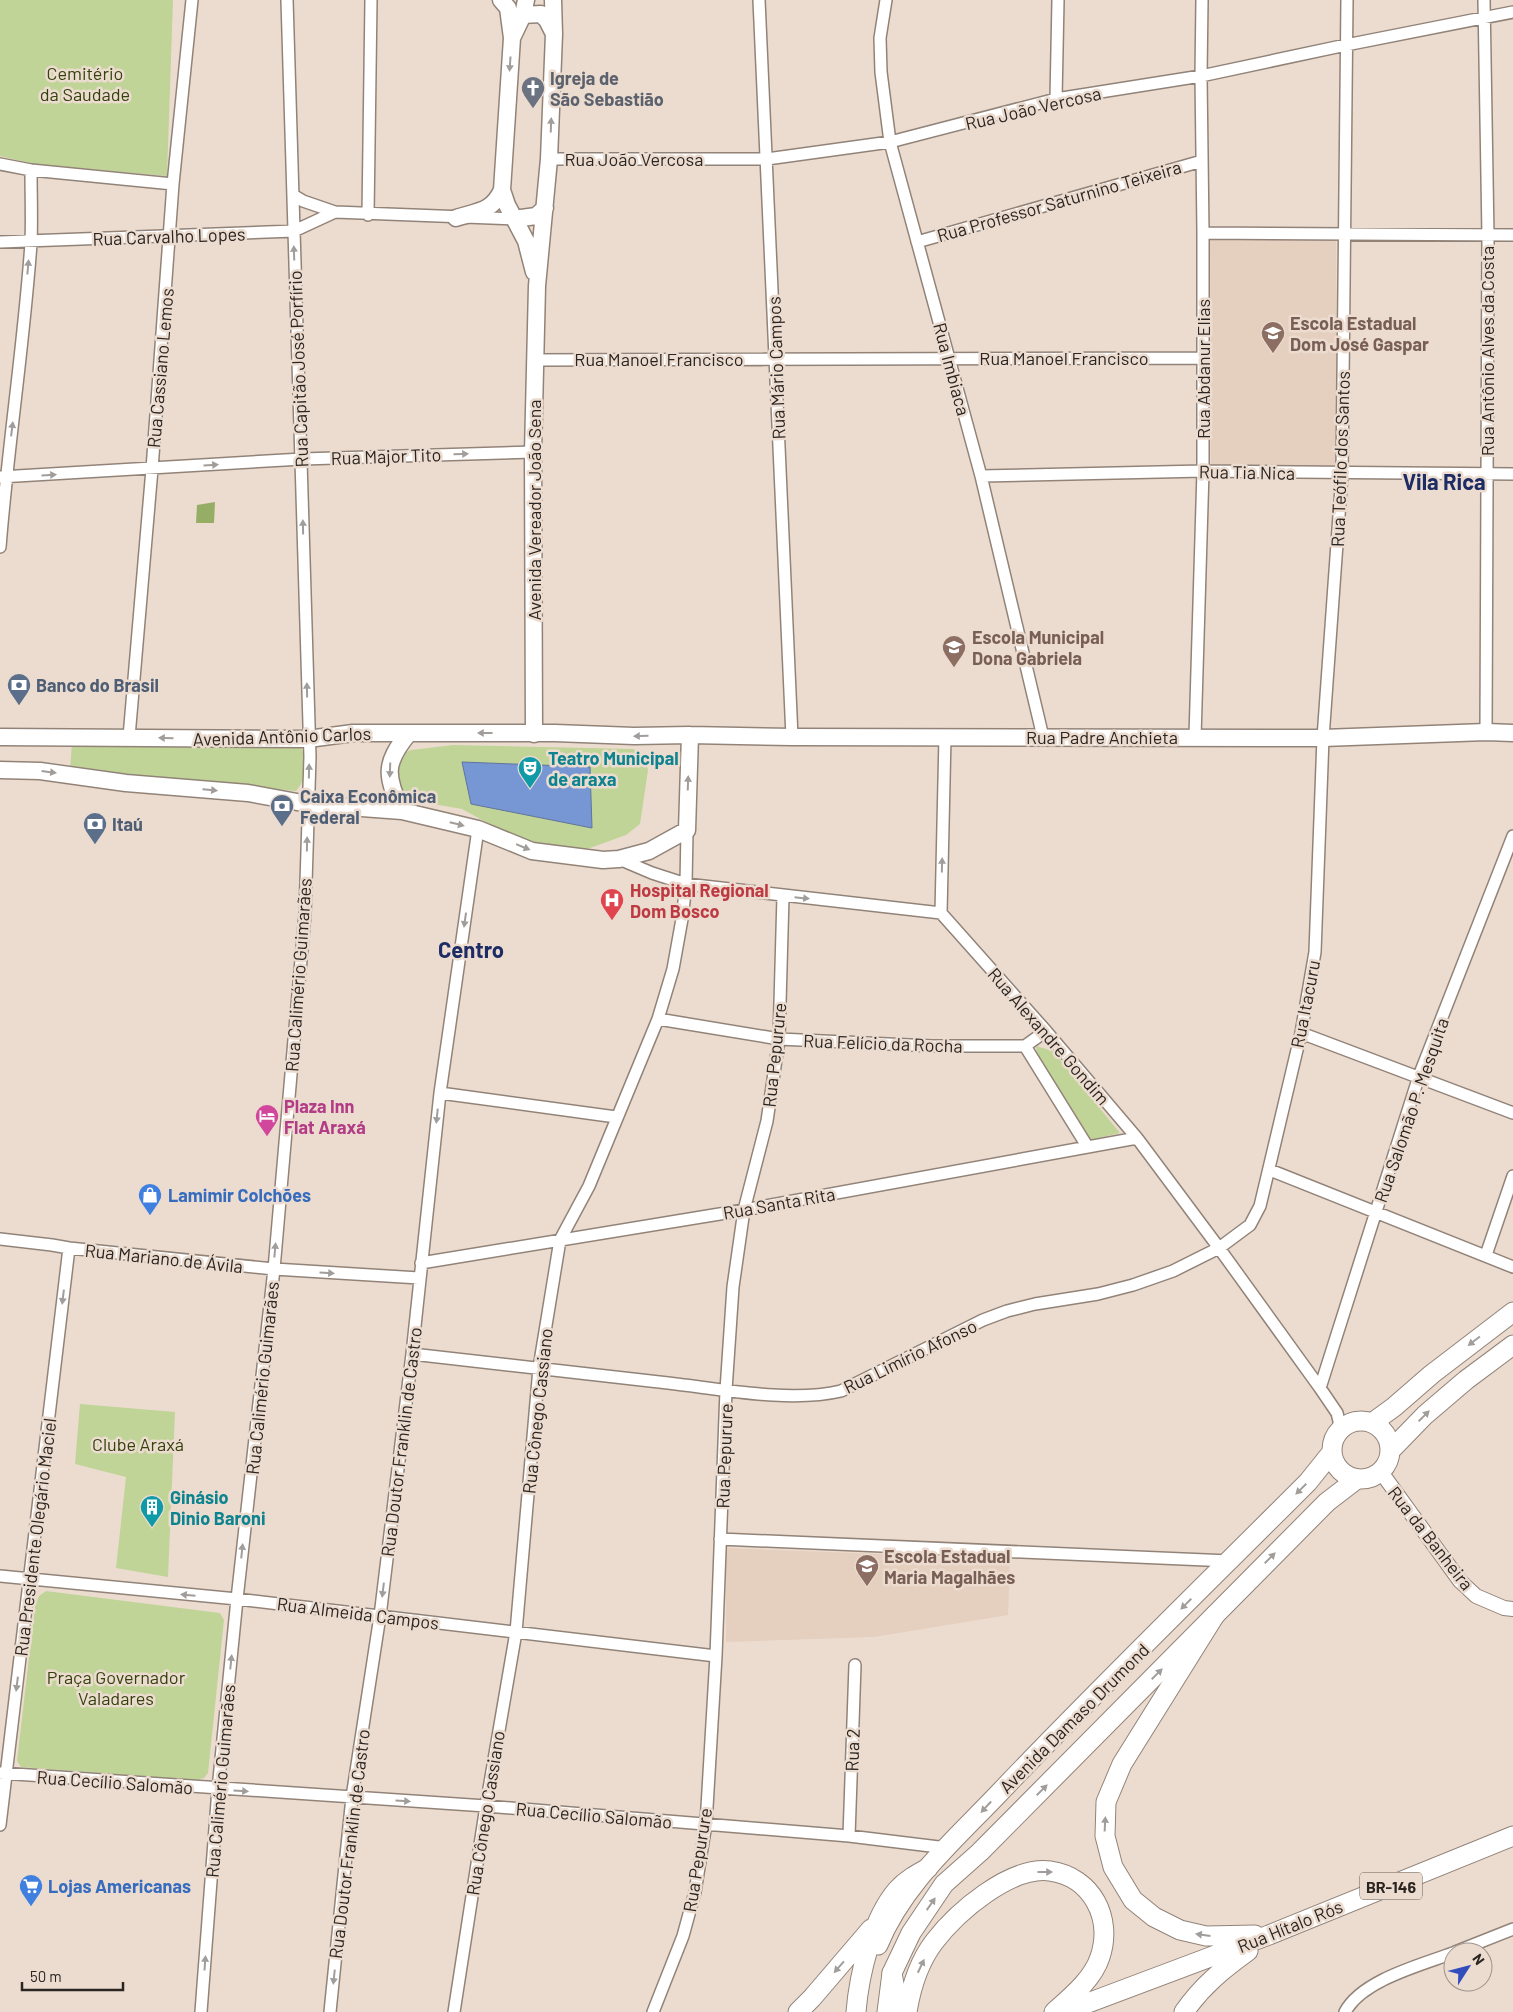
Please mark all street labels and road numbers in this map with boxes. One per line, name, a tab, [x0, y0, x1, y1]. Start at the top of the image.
street label: Rua João Vercosa	[963, 82, 1103, 134]
street label: Rua João Vercosa	[565, 148, 703, 170]
street label: Rua Professor Saturnino Teixeira	[934, 156, 1184, 246]
street label: Rua Carvalho Lopes	[92, 222, 246, 250]
street label: Rua Antônio Alves da Costa	[1476, 246, 1498, 456]
street label: Rua Capitão José Porfírio	[284, 270, 312, 468]
street label: Rua Cassiano Lemos	[142, 287, 178, 449]
street label: Rua Mário Campos	[763, 296, 789, 440]
street label: Rua Abdanur Elias	[1192, 299, 1214, 439]
street label: Rua Imbiaca	[929, 320, 975, 418]
street label: Rua Manoel Francisco	[979, 347, 1149, 369]
street label: Rua Manoel Francisco	[574, 348, 744, 370]
street label: Rua Teófilo dos Santos	[1326, 371, 1354, 547]
street label: Avenida Vereador João Sena	[523, 399, 545, 621]
street label: Rua Major Tito	[330, 443, 442, 469]
street label: Rua Tia Nica	[1199, 460, 1295, 484]
street label: Avenida Antônio Carlos	[192, 722, 372, 750]
street label: Rua Padre Anchieta	[1026, 726, 1178, 748]
street label: Rua Calimério Guimarães	[280, 877, 316, 1073]
street label: Rua Itacuru	[1286, 958, 1324, 1050]
street label: Rua Alexandre Gondim	[983, 963, 1115, 1109]
street label: Rua Pepurure	[758, 1002, 790, 1108]
street label: Rua Salomão P. Mesquita	[1369, 1015, 1453, 1205]
street label: Rua Felício da Rocha	[803, 1029, 963, 1057]
street label: Rua Santa Rita	[721, 1182, 837, 1224]
street label: Rua Mariano de Ávila	[84, 1239, 244, 1277]
street label: Rua Calimério Guimarães	[241, 1280, 283, 1476]
street label: Rua Limírio Afonso	[840, 1314, 980, 1398]
street label: Rua Doutor Franklin de Castro	[376, 1326, 426, 1558]
street label: Rua Cônego Cassiano	[517, 1327, 557, 1495]
street label: Rua Pepurure	[711, 1403, 737, 1509]
street label: Rua Presidente Olegário Maciel	[9, 1417, 61, 1657]
street label: Rua da Banheira	[1384, 1482, 1478, 1594]
street label: Rua Almeida Campos	[276, 1592, 440, 1634]
street label: Avenida Damaso Drumond	[995, 1639, 1153, 1797]
street label: Rua Calimério Guimarães	[201, 1683, 239, 1879]
street label: Rua Doutor Franklin de Castro	[324, 1728, 374, 1960]
street label: Rua 2	[840, 1728, 864, 1772]
street label: Rua Cônego Cassiano	[461, 1729, 509, 1897]
street label: Rua Cecílio Salomão	[36, 1766, 194, 1798]
street label: Rua Cecílio Salomão	[515, 1797, 673, 1833]
street label: Rua Pepurure	[678, 1806, 716, 1914]
road number: BR-146	[1360, 1872, 1422, 1900]
street label: Rua Hítalo Rós	[1234, 1895, 1346, 1957]

